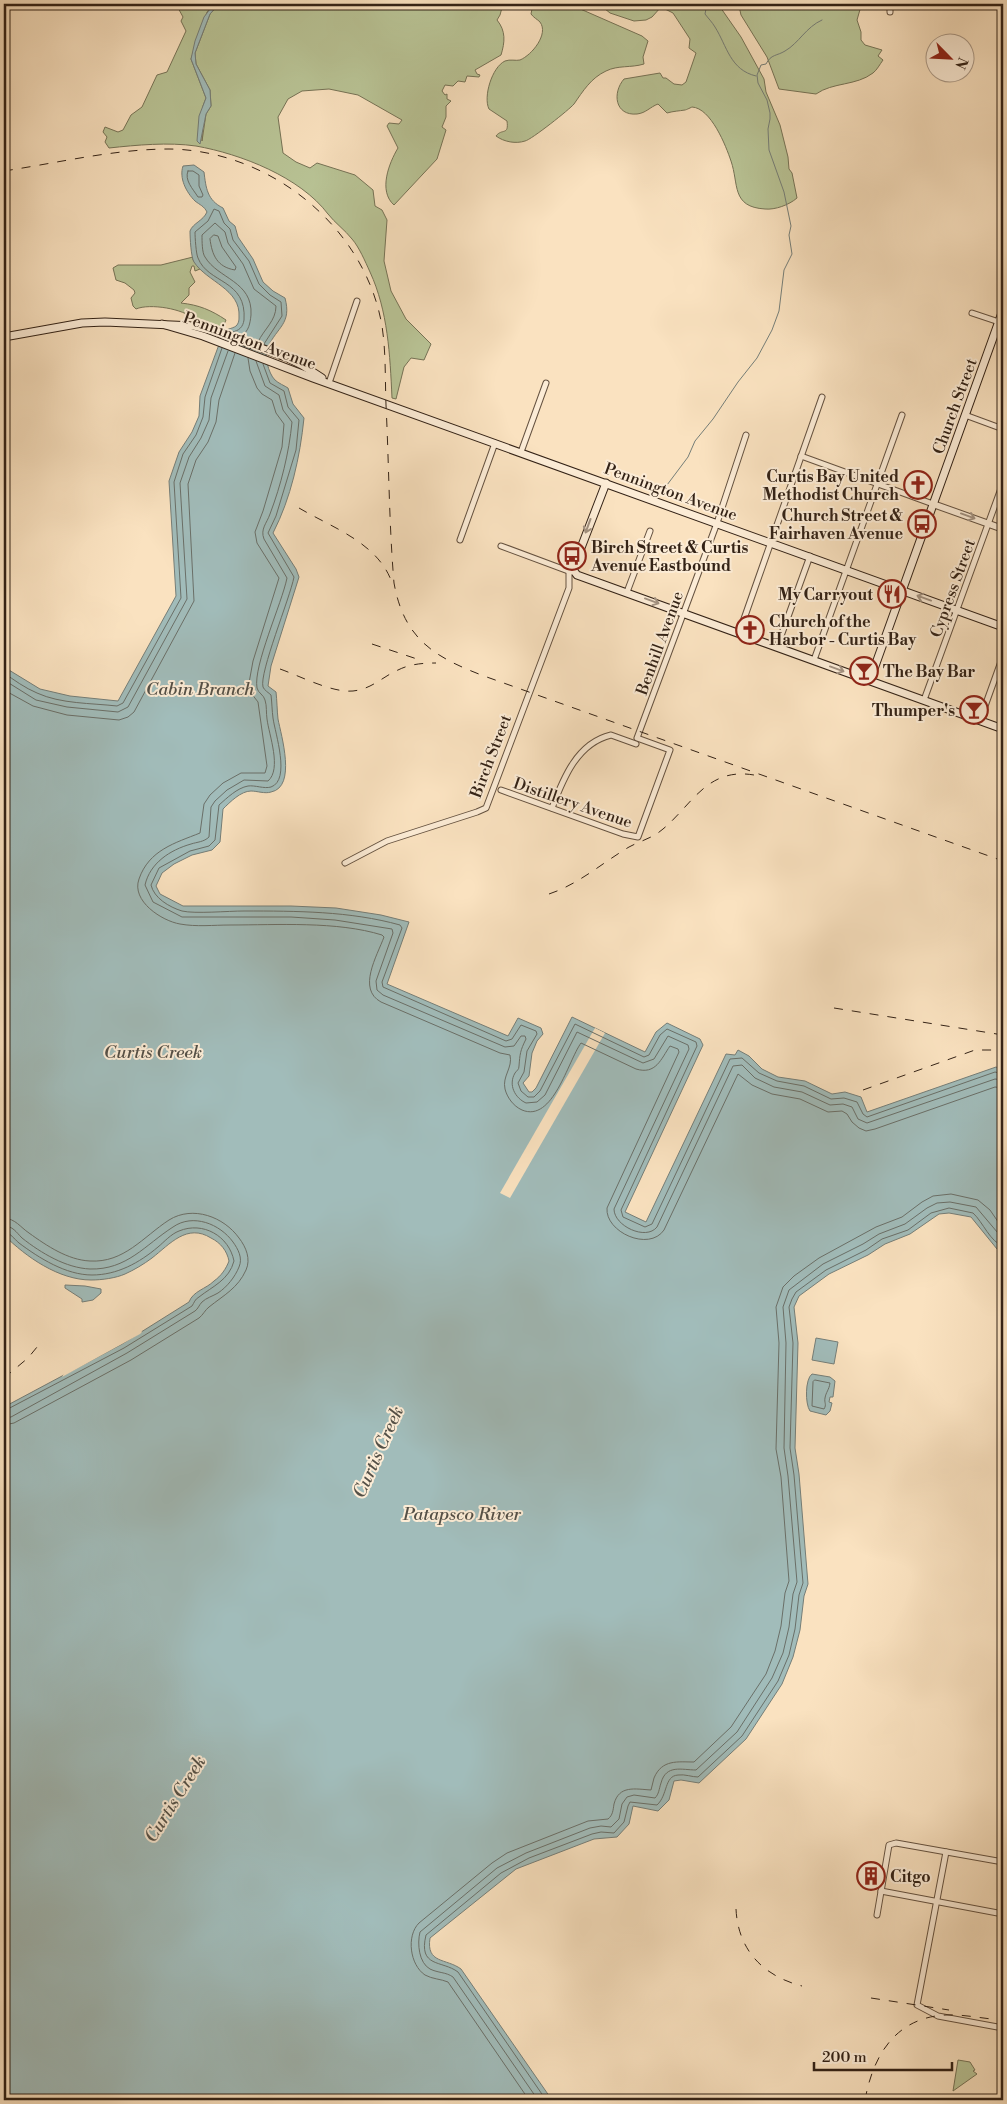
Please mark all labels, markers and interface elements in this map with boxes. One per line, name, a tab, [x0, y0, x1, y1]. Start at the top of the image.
north arrow	[924, 32, 974, 82]
text: N	[950, 54, 971, 72]
street label: Pennington Avenue	[180, 308, 319, 374]
street label: Church Street	[928, 355, 982, 457]
street label: Pennington Avenue	[601, 459, 740, 525]
place label: Curtis Bay United Methodist Church	[763, 467, 899, 505]
church icon: Curtis Bay United Methodist Church	[903, 470, 933, 500]
place label: Church Street & Fairhaven Avenue	[769, 506, 904, 544]
bus stop icon: Church Street & Fairhaven Avenue	[907, 509, 937, 539]
one-way arrow	[960, 512, 975, 521]
one-way arrow	[583, 518, 592, 534]
street label: Cypress Street	[926, 536, 980, 640]
place label: Birch Street & Curtis Avenue Eastbound	[590, 538, 748, 576]
bus stop icon: Birch Street & Curtis Avenue Eastbound	[557, 541, 587, 571]
restaurant icon: My Carryout	[877, 579, 907, 609]
place label: My Carryout	[778, 585, 873, 605]
street label: Benhill Avenue	[632, 589, 688, 699]
one-way arrow	[917, 593, 933, 602]
one-way arrow	[643, 597, 659, 606]
place label: Church of the Harbor - Curtis Bay	[769, 612, 917, 650]
church icon: Church of the Harbor - Curtis Bay	[735, 615, 765, 645]
bar icon: The Bay Bar	[849, 656, 879, 686]
place label: The Bay Bar	[883, 662, 975, 682]
one-way arrow	[829, 665, 844, 674]
water label: Cabin Branch	[146, 678, 255, 701]
bar icon: Thumper's	[959, 695, 989, 725]
place label: Thumper's	[872, 701, 955, 721]
street label: Birch Street	[466, 712, 516, 802]
street label: Distillery Avenue	[510, 773, 635, 833]
water label: Curtis Creek	[104, 1041, 202, 1064]
water label: Curtis Creek	[348, 1403, 409, 1502]
water label: Patapsco River	[402, 1503, 521, 1526]
water label: Curtis Creek	[140, 1752, 211, 1847]
building icon: Citgo	[856, 1861, 886, 1891]
place label: Citgo	[890, 1867, 931, 1887]
scale bar	[814, 2039, 952, 2071]
text: 200 m	[822, 2048, 867, 2067]

